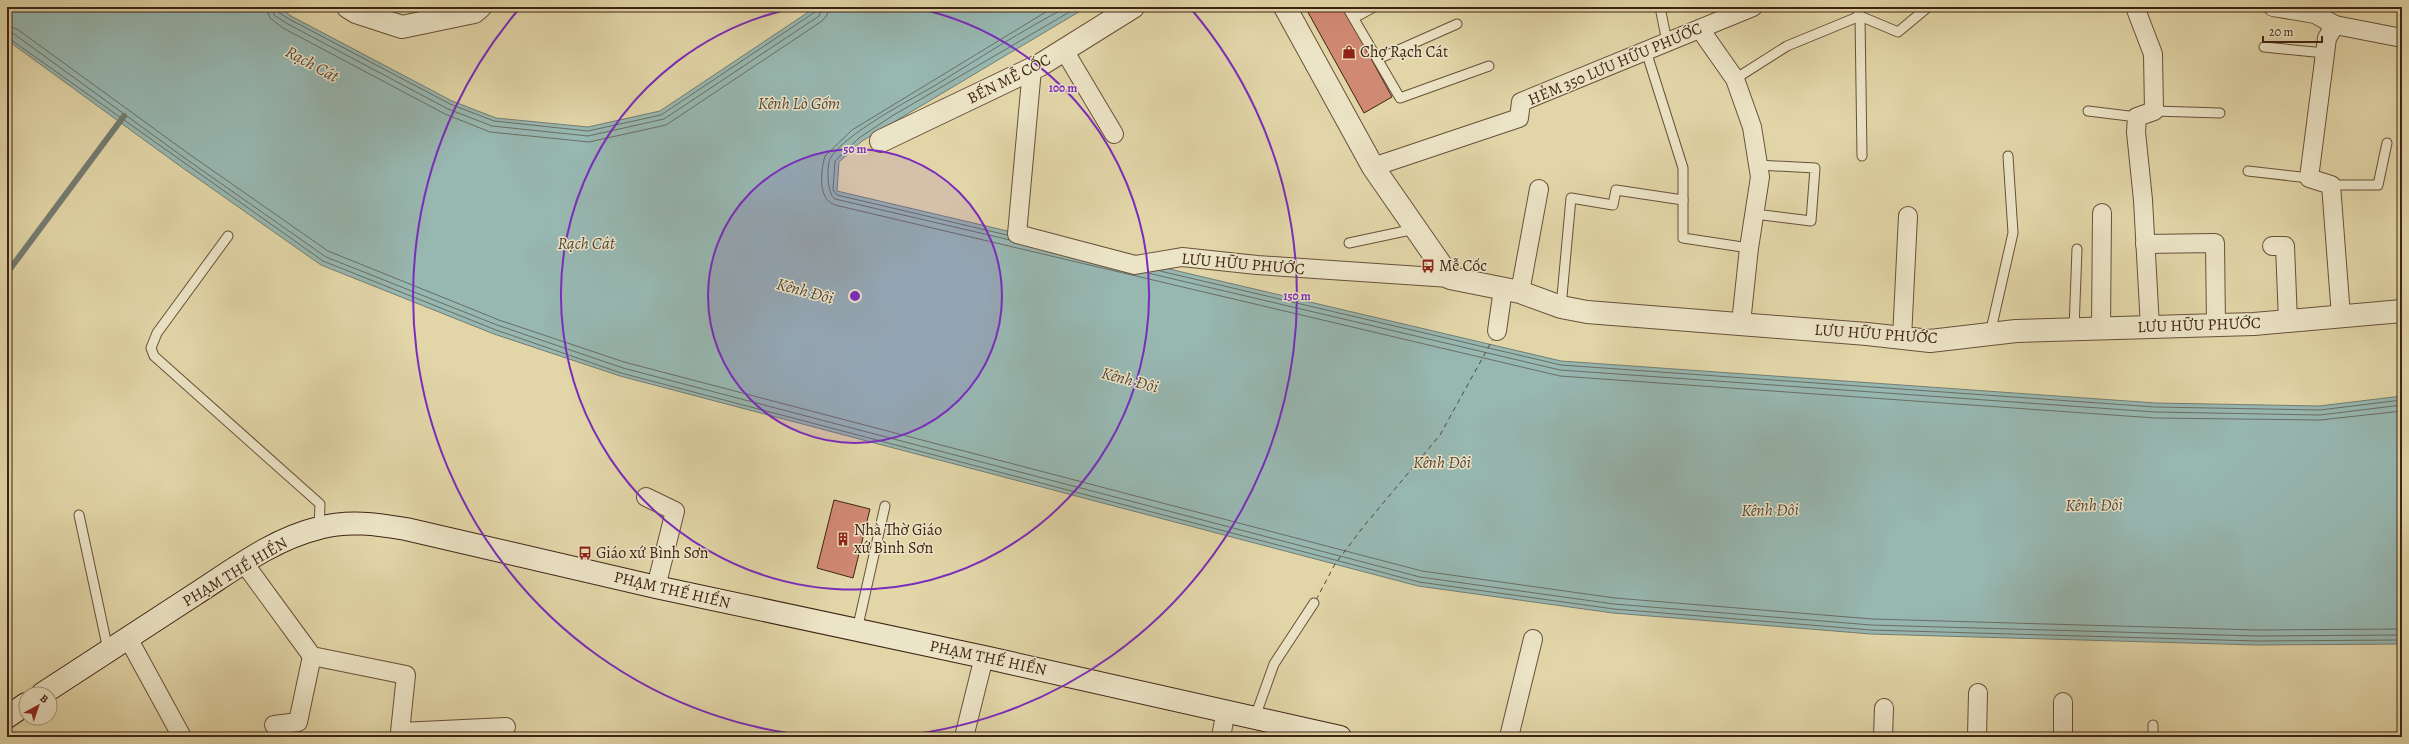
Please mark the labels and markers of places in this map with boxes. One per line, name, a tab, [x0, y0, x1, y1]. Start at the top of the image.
place label: Chợ Rạch Cát	[1360, 41, 1448, 63]
shop icon: Chợ Rạch Cát	[1341, 44, 1357, 60]
place label: Mễ Cốc	[1439, 255, 1487, 277]
bus stop icon: Mễ Cốc	[1420, 258, 1436, 274]
centre of rings	[848, 289, 862, 303]
place label: Nhà Thờ Giáo xứ Bình Sơn	[854, 519, 942, 559]
building icon: Nhà Thờ Giáo xứ Bình Sơn	[835, 531, 851, 547]
place label: Giáo xứ Bình Sơn	[596, 542, 709, 564]
bus stop icon: Giáo xứ Bình Sơn	[577, 545, 593, 561]

